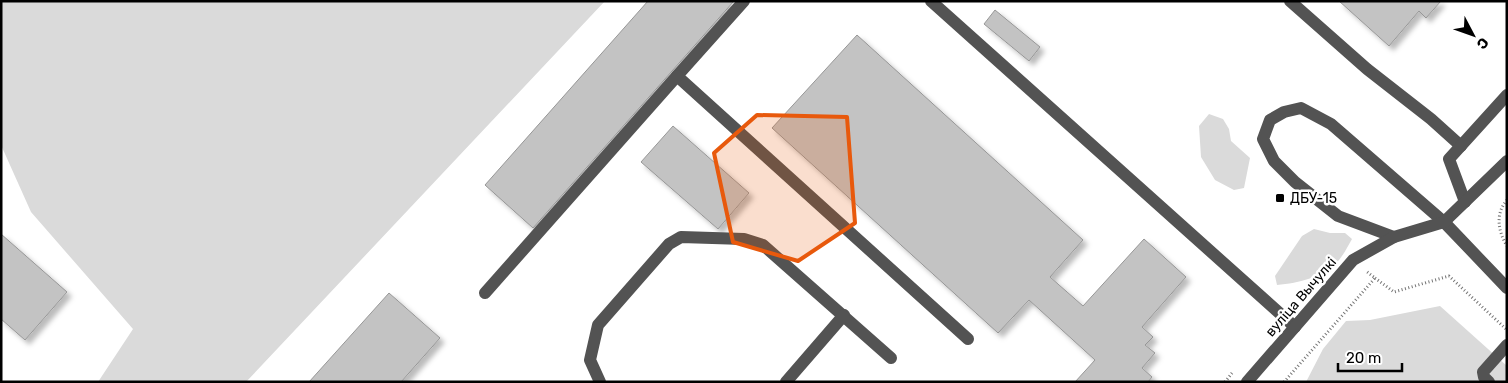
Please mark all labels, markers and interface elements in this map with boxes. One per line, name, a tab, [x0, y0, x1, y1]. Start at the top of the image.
north arrow	[1448, 10, 1498, 60]
text: С	[1473, 34, 1492, 53]
place label: ДБУ-15	[1290, 190, 1337, 207]
marker: ДБУ-15	[1274, 192, 1286, 204]
street label: вуліца Вычулкі	[1262, 254, 1340, 340]
scale bar	[1338, 340, 1402, 372]
text: 20 m	[1346, 349, 1381, 367]

